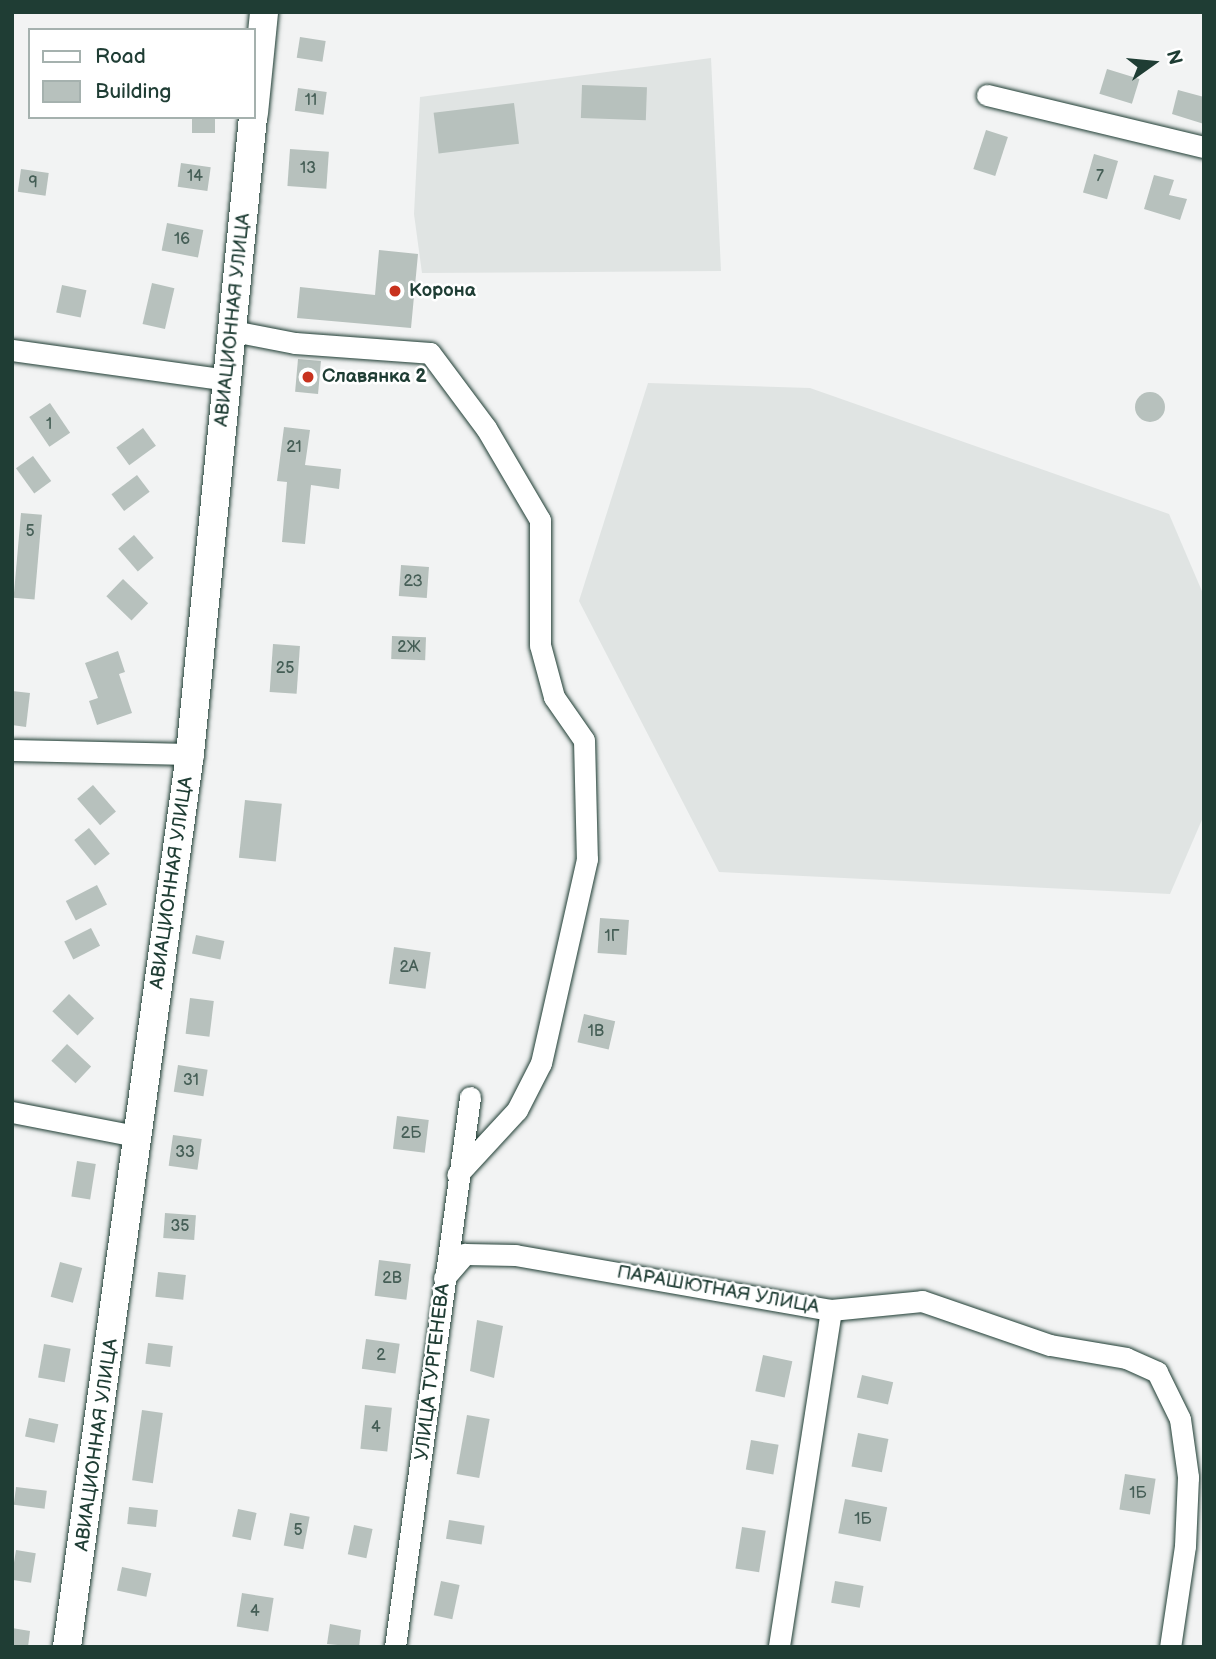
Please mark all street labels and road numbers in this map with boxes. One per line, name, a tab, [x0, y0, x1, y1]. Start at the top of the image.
street label: АВИАЦИОННАЯ УЛИЦА	[210, 212, 256, 428]
street label: АВИАЦИОННАЯ УЛИЦА	[146, 775, 198, 991]
street label: ПАРАШЮТНАЯ УЛИЦА	[615, 1261, 821, 1319]
street label: УЛИЦА ТУРГЕНЕВА	[411, 1282, 455, 1462]
street label: АВИАЦИОННАЯ УЛИЦА	[71, 1337, 123, 1553]

